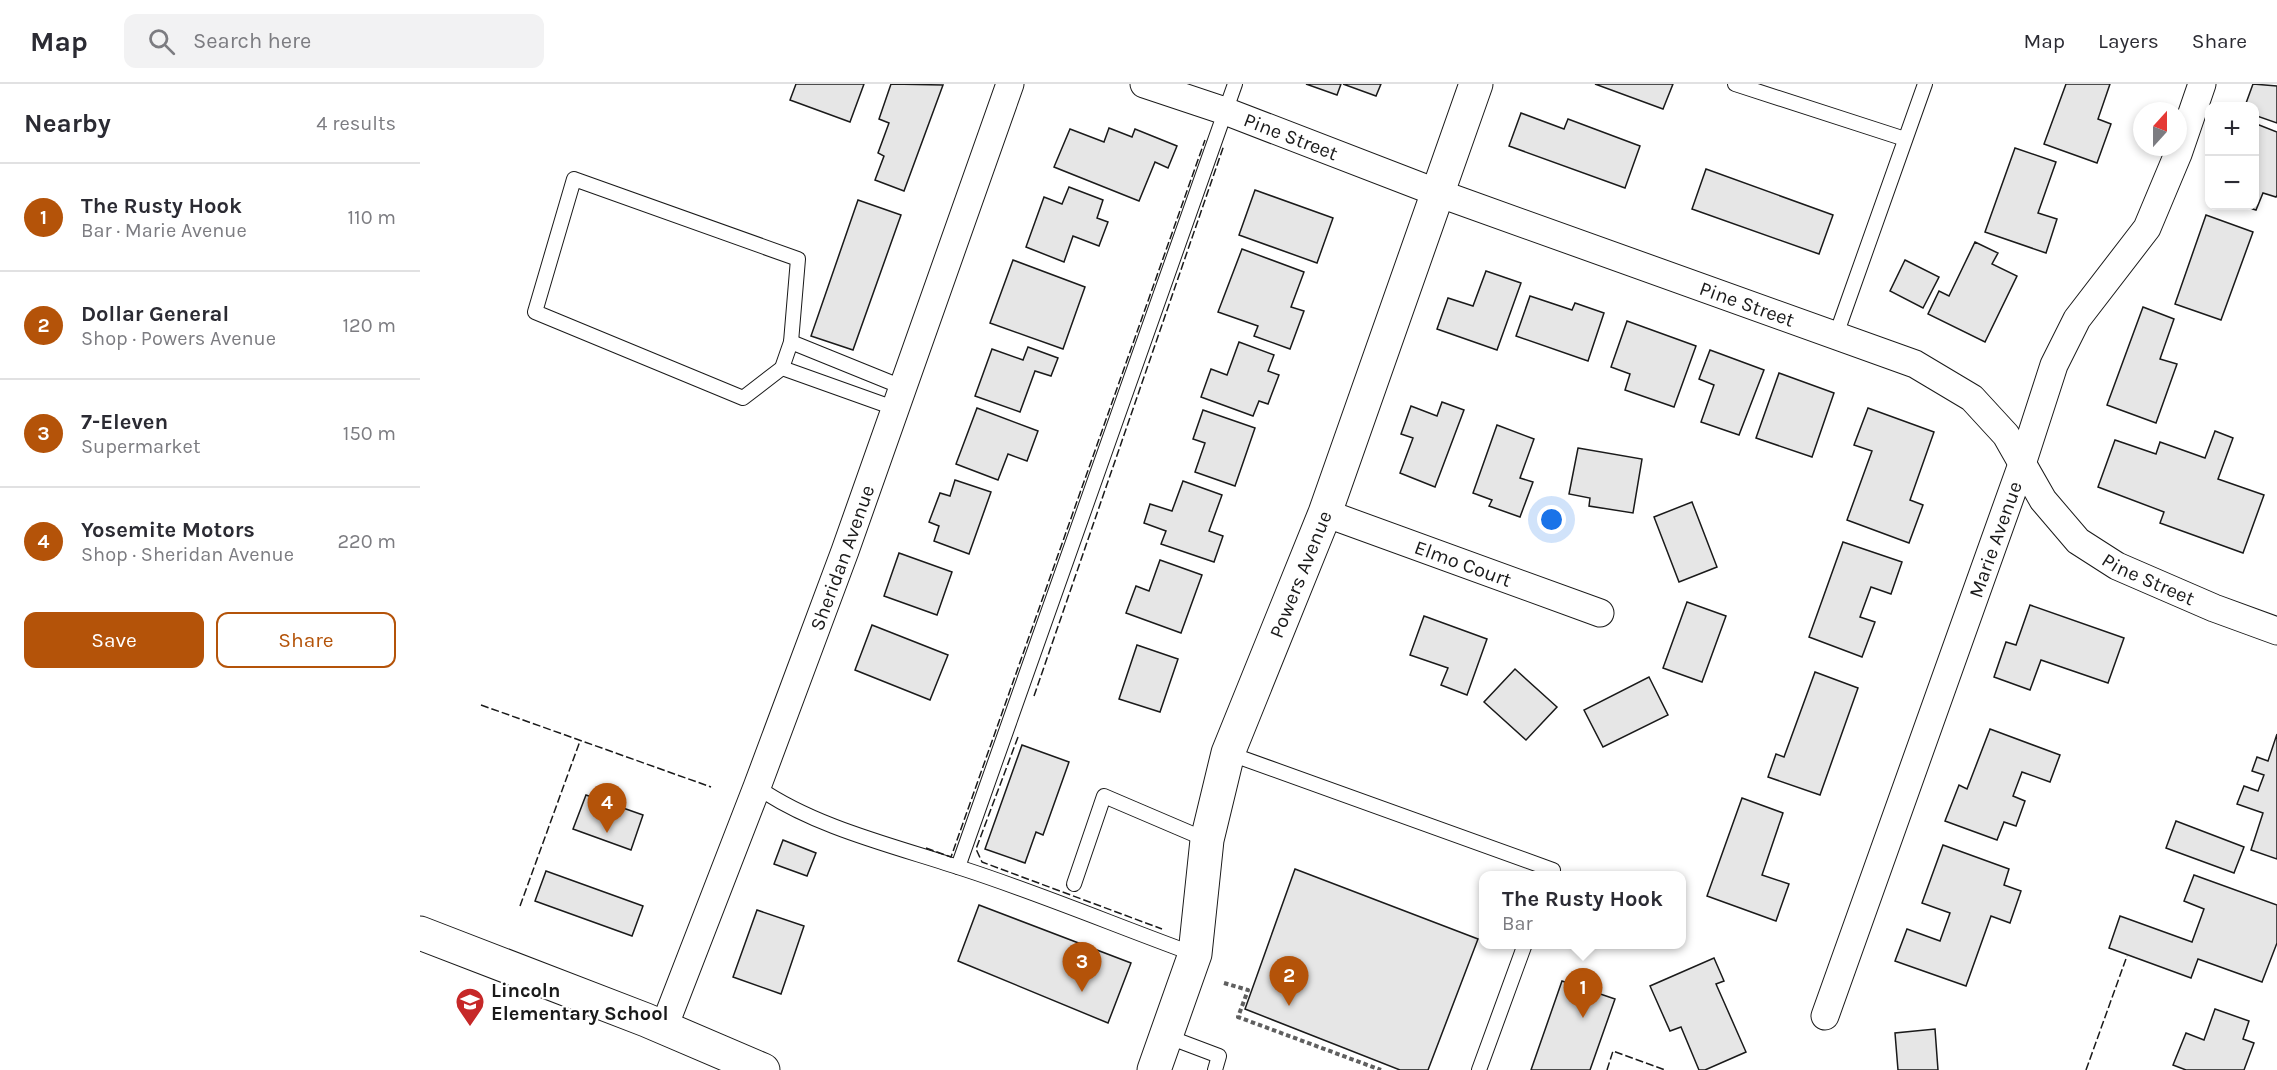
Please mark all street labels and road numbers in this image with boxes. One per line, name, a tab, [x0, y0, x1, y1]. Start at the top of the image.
street label: Pine Street	[1240, 108, 1342, 166]
street label: Pine Street	[1696, 277, 1798, 332]
street label: Marie Avenue	[1964, 478, 2027, 601]
street label: Sheridan Avenue	[805, 482, 879, 634]
street label: Powers Avenue	[1265, 507, 1337, 641]
street label: Elmo Court	[1411, 536, 1515, 592]
street label: Pine Street	[2097, 548, 2198, 610]

